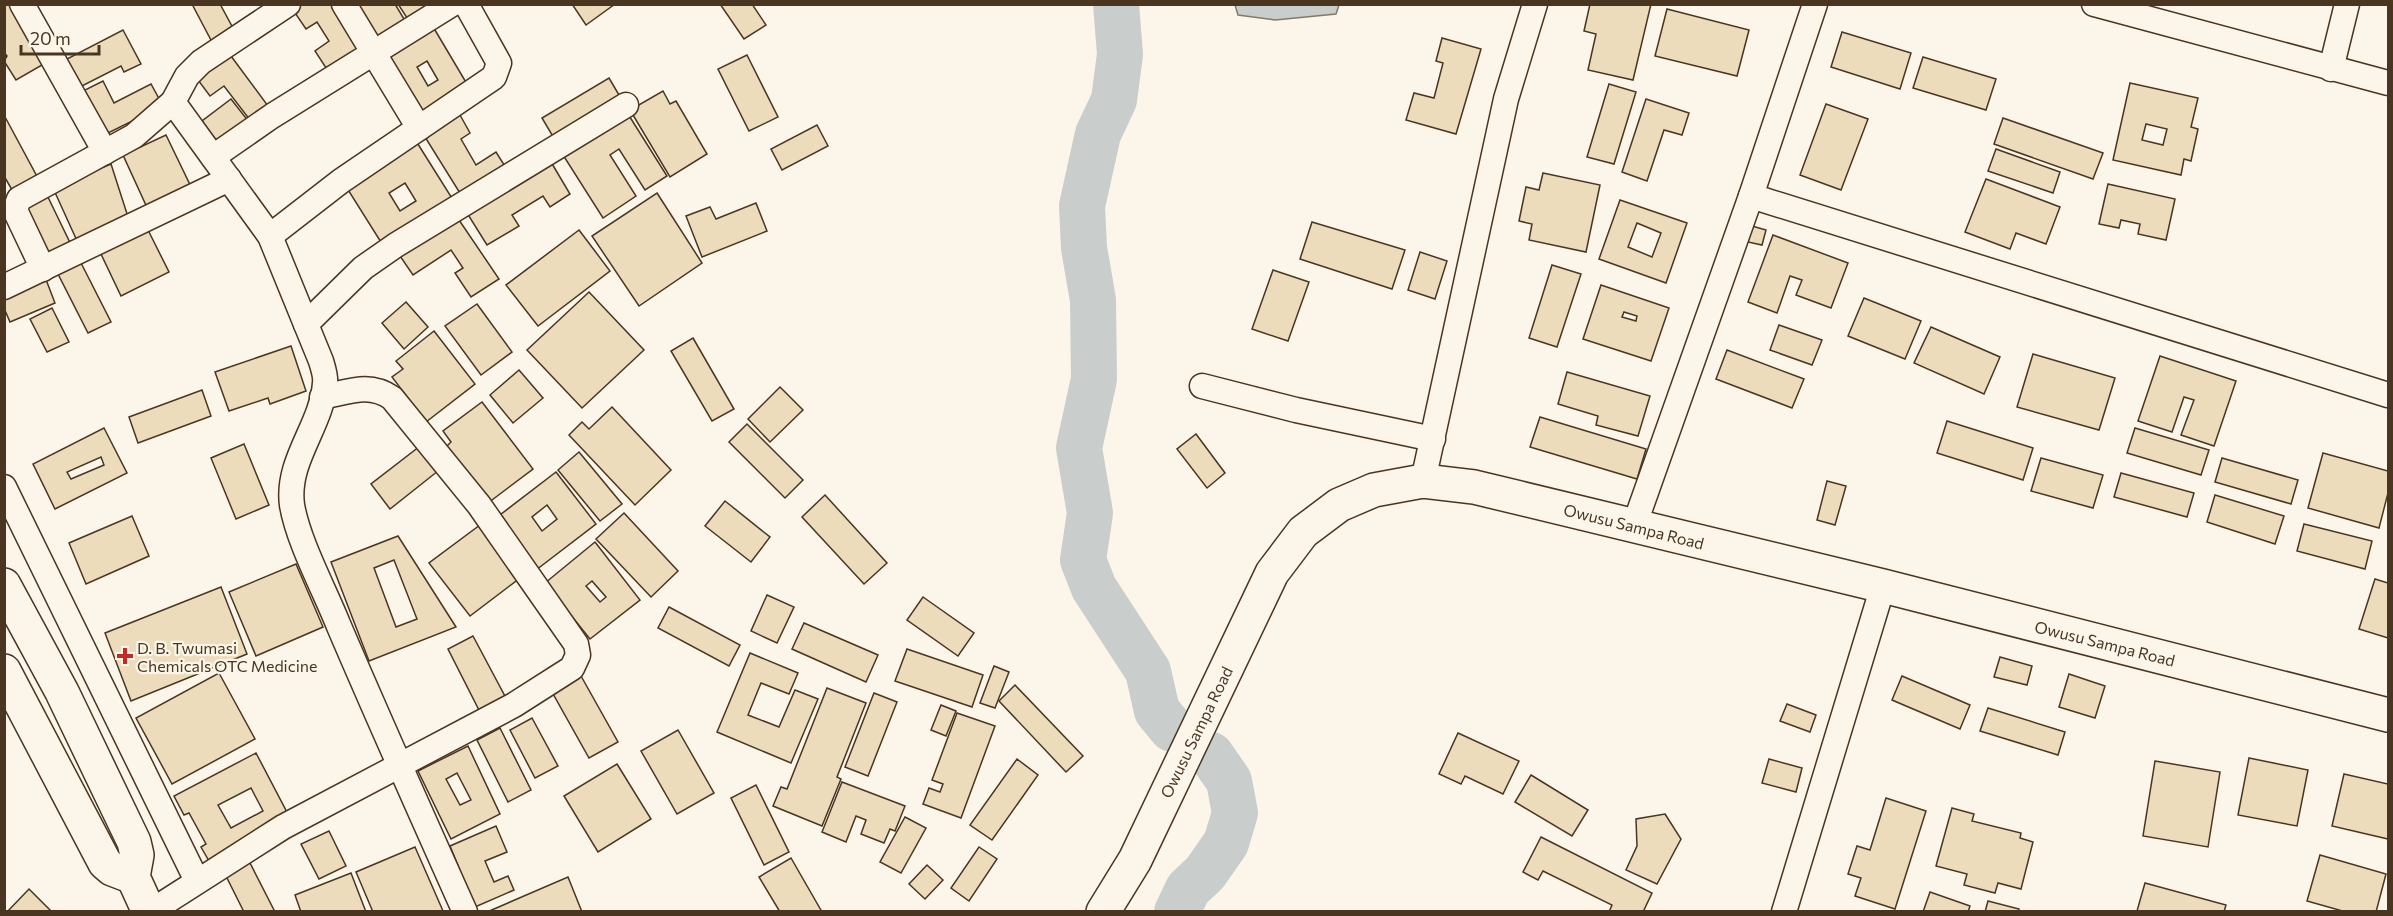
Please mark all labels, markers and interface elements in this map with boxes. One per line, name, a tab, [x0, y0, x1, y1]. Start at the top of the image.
scale bar	[21, 18, 99, 56]
text: 20 m	[30, 27, 71, 49]
street label: Owusu Sampa Road	[1562, 499, 1706, 553]
street label: Owusu Sampa Road	[2033, 616, 2177, 670]
place label: D. B. Twumasi Chemicals OTC Medicine	[137, 638, 317, 675]
marker: D. B. Twumasi Chemicals OTC Medicine	[118, 649, 132, 663]
street label: Owusu Sampa Road	[1156, 663, 1236, 801]

